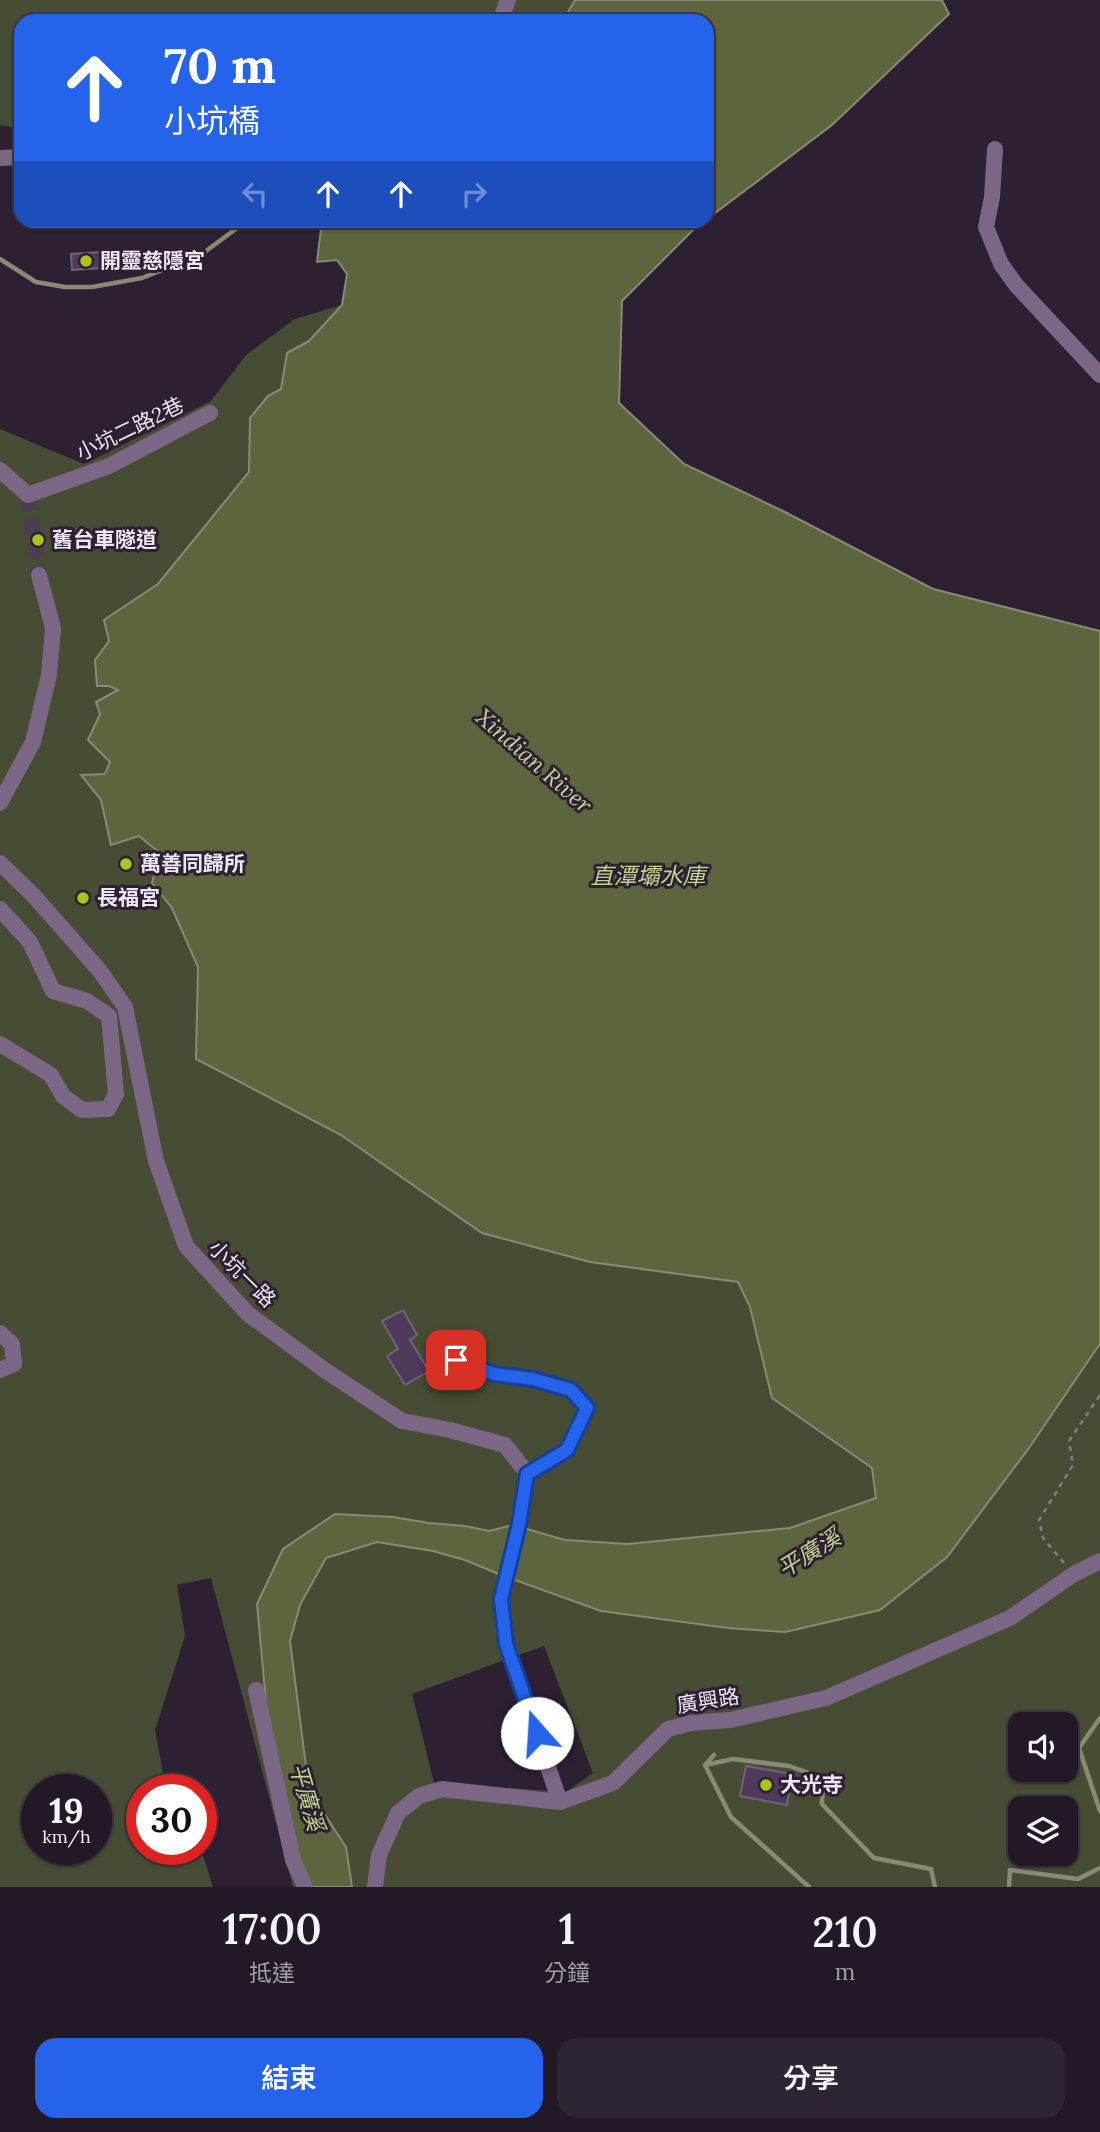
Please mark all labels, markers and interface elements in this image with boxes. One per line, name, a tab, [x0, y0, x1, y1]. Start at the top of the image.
text: 70 m	[164, 34, 276, 96]
icon: ahead	[49, 42, 140, 133]
text: 小坑橋	[164, 100, 260, 141]
icon: left	[236, 175, 274, 213]
icon: ahead	[309, 175, 347, 213]
icon: ahead	[382, 175, 420, 213]
icon: right	[455, 175, 493, 213]
place label: 開靈慈隱宮	[100, 247, 205, 274]
marker: 開靈慈隱宮	[78, 253, 94, 269]
street label: 小坑二路2巷	[72, 391, 188, 466]
place label: 舊台車隧道	[52, 526, 157, 553]
marker: 舊台車隧道	[30, 532, 46, 548]
water label: Xindian River	[470, 702, 599, 819]
place label: 萬善同歸所	[140, 850, 245, 877]
marker: 萬善同歸所	[118, 856, 134, 872]
water label: 直潭壩水庫	[591, 861, 710, 890]
place label: 長福宮	[97, 884, 160, 911]
marker: 長福宮	[75, 890, 91, 906]
street label: 小坑一路	[203, 1234, 282, 1313]
pin	[426, 1330, 486, 1390]
icon: arrive	[437, 1341, 475, 1379]
water label: 平廣溪	[772, 1520, 848, 1583]
street label: 廣興路	[675, 1682, 741, 1719]
position arrow	[500, 1696, 574, 1770]
map controls	[1008, 1712, 1078, 1866]
button: sound	[1008, 1712, 1078, 1782]
water label: 平廣溪	[284, 1760, 332, 1837]
place label: 大光寺	[780, 1771, 843, 1798]
speed limit sign: 30	[126, 1774, 217, 1865]
marker: 大光寺	[758, 1777, 774, 1793]
text: 19	[49, 1788, 84, 1833]
button: layers	[1008, 1796, 1078, 1866]
text: km/h	[42, 1825, 91, 1848]
text: 17:00	[222, 1902, 322, 1956]
text: 1	[559, 1902, 575, 1956]
text: 210	[812, 1905, 878, 1959]
text: m	[835, 1957, 855, 1986]
text: 抵達	[249, 1958, 295, 1987]
text: 分鐘	[544, 1958, 590, 1987]
button: 結束	[35, 2038, 543, 2118]
button: 分享	[557, 2038, 1065, 2118]

